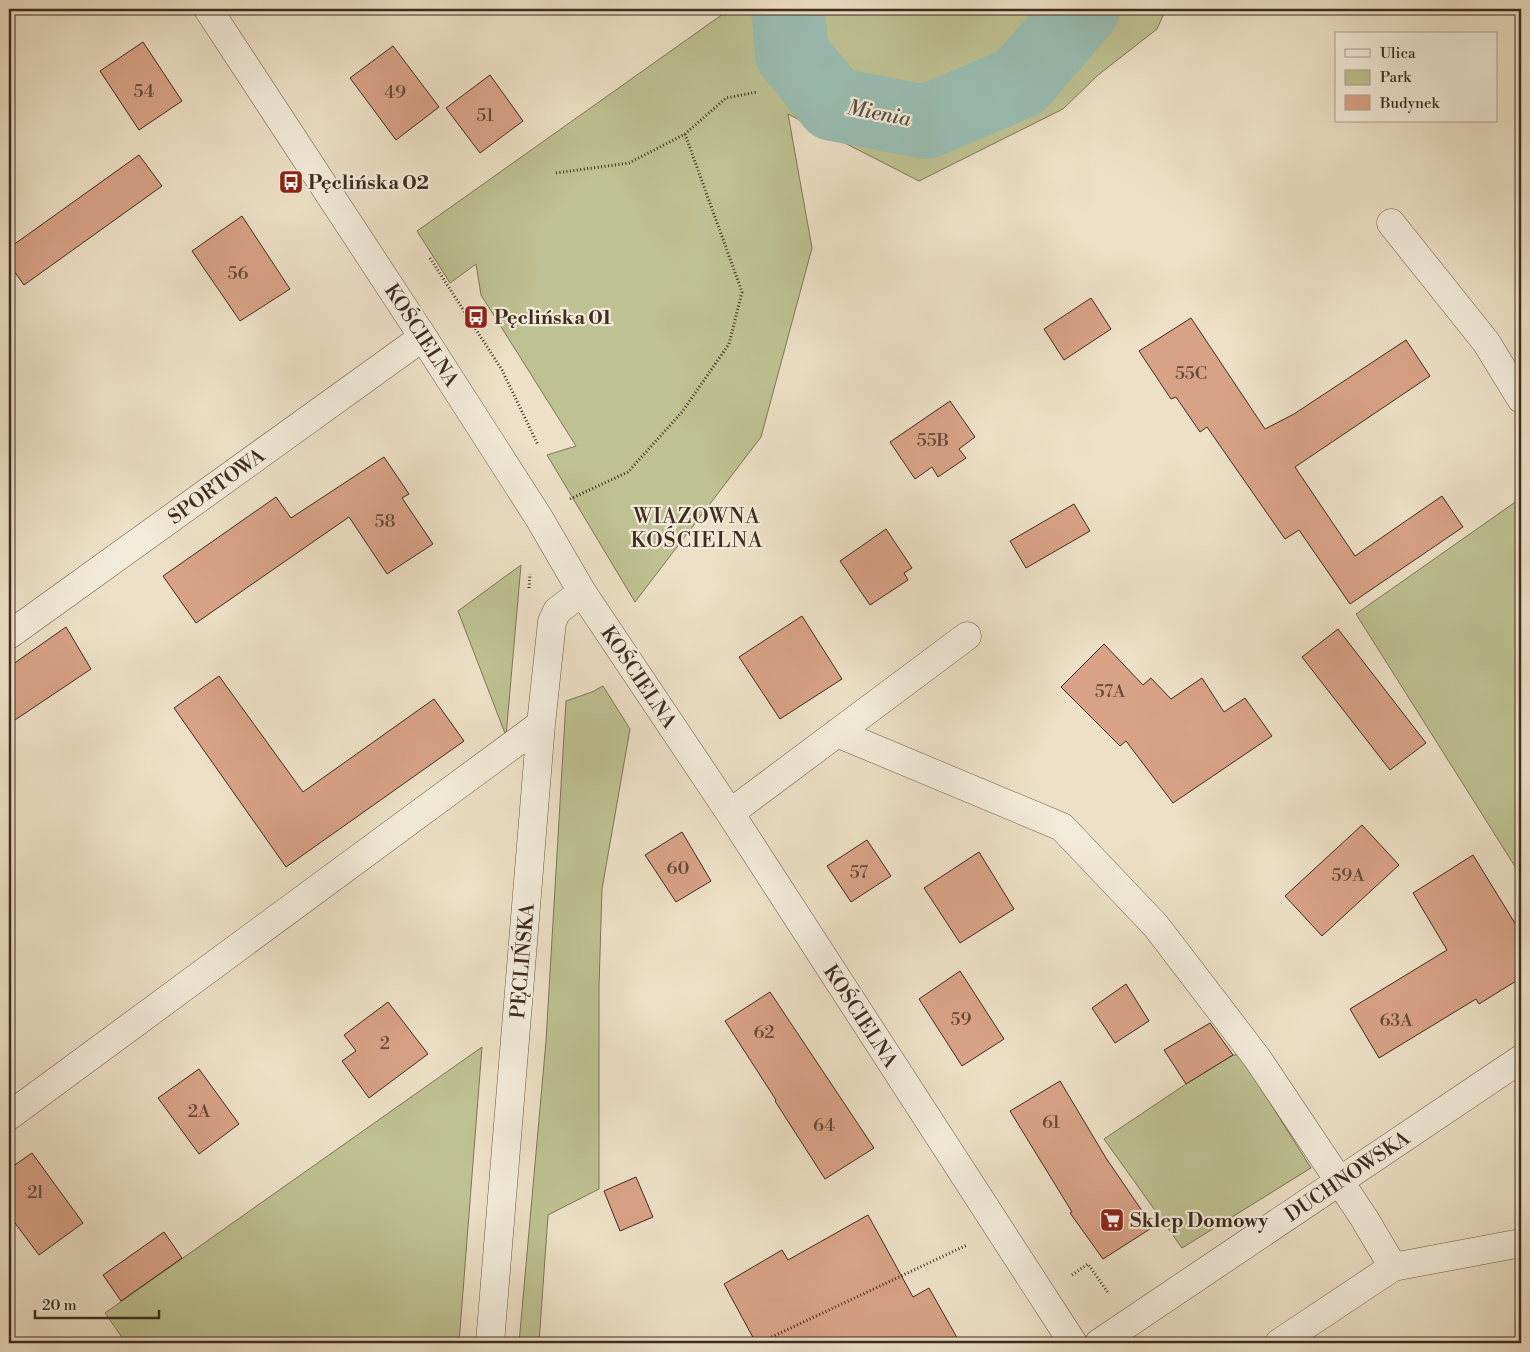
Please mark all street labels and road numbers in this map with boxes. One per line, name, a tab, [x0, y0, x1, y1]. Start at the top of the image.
street label: KOŚCIELNA	[378, 279, 465, 393]
street label: SPORTOWA	[164, 443, 271, 531]
street label: KOŚCIELNA	[594, 621, 683, 735]
street label: PĘCLIŃSKA	[505, 901, 541, 1020]
street label: KOŚCIELNA	[817, 960, 904, 1074]
street label: DUCHNOWSKA	[1281, 1126, 1416, 1228]

